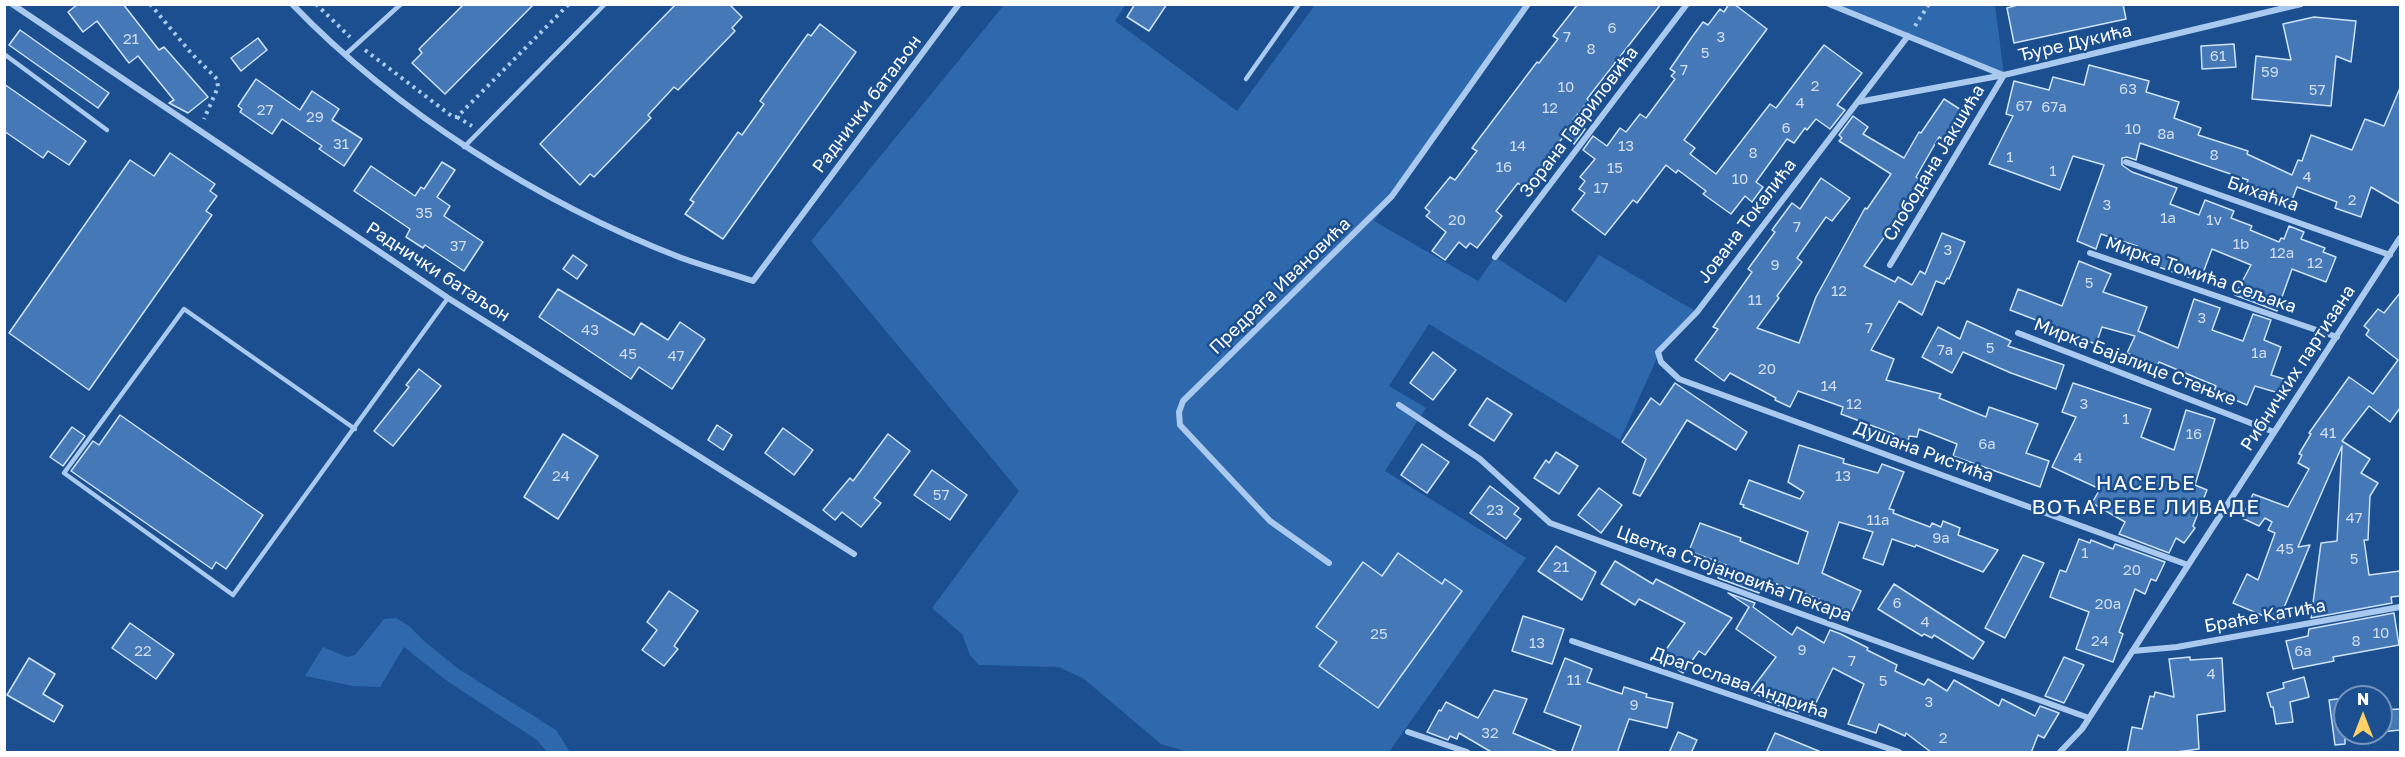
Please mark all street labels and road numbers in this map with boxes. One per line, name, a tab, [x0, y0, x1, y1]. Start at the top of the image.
street label: Ђуре Дукића	[2016, 19, 2134, 67]
street label: Раднички батаљон	[808, 31, 926, 177]
street label: Зорана Гавриловића	[1515, 42, 1643, 202]
street label: Слободана Јакшића	[1879, 81, 1989, 245]
street label: Јована Токалића	[1693, 154, 1801, 288]
street label: Бихаћка	[2224, 172, 2302, 216]
street label: Предрага Ивановића	[1205, 213, 1355, 359]
street label: Раднички батаљон	[362, 217, 514, 327]
street label: Мирка Томића Сељака	[2103, 232, 2299, 318]
street label: Рибничких партизана	[2236, 281, 2360, 455]
street label: Мирка Бајалице Стењке	[2031, 313, 2239, 411]
street label: Душана Ристића	[1851, 417, 1997, 487]
street label: Цветка Стојановића Пекара	[1613, 521, 1855, 627]
street label: Браће Катића	[2203, 595, 2327, 637]
street label: Драгослава Андрића	[1649, 643, 1831, 723]

